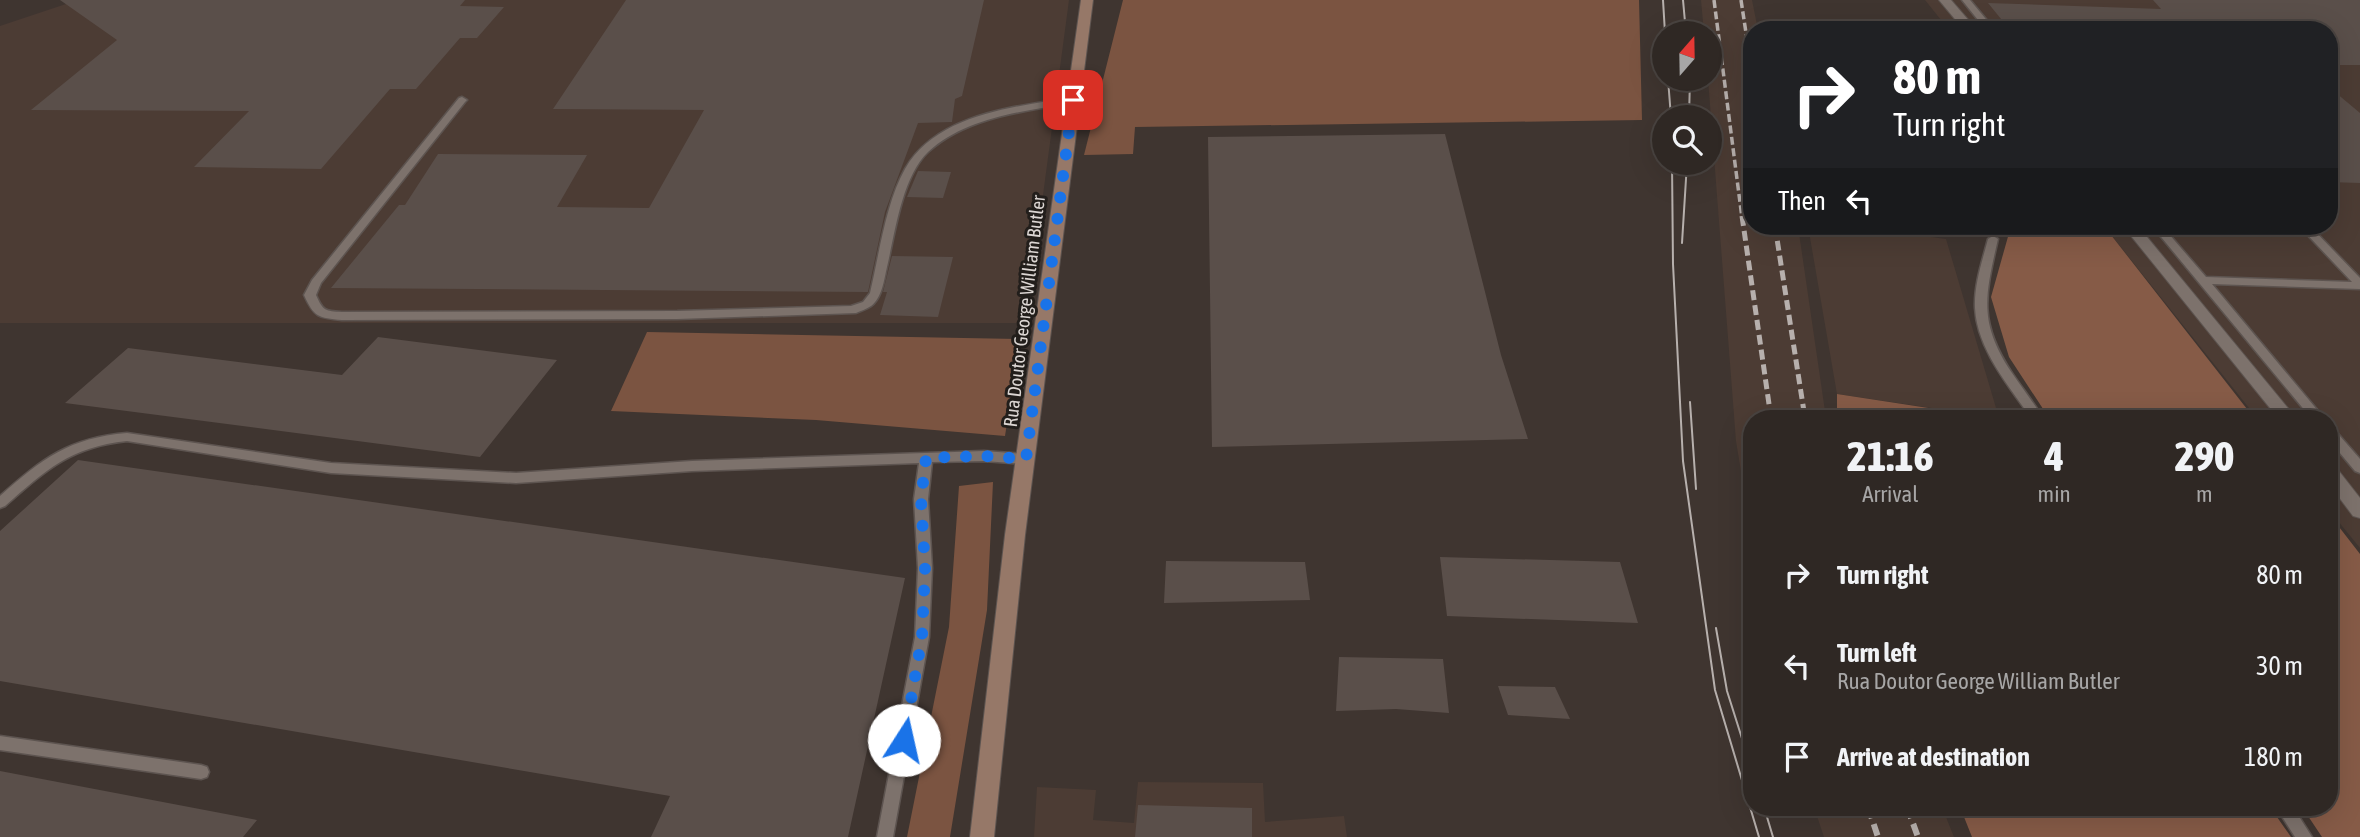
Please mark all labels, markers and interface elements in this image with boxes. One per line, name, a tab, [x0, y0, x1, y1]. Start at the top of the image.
north arrow	[1652, 21, 1722, 91]
map controls	[1652, 21, 1722, 175]
text: 80 m	[1893, 48, 1981, 104]
icon: right	[1778, 49, 1869, 140]
pin	[1043, 70, 1103, 130]
icon: arrive	[1054, 81, 1092, 119]
button: search	[1652, 105, 1722, 175]
text: Turn right	[1893, 106, 2006, 143]
icon: left	[1840, 182, 1878, 220]
text: Then	[1778, 186, 1826, 216]
street label: Rua Doutor George William Butler	[999, 193, 1049, 428]
text: 21:16	[1847, 432, 1934, 480]
text: 4	[2044, 432, 2064, 480]
text: 290	[2175, 432, 2234, 480]
text: Arrival	[1862, 481, 1918, 507]
text: min	[2038, 481, 2071, 507]
text: m	[2196, 481, 2213, 507]
icon: right	[1778, 556, 1816, 594]
text: Turn right	[1837, 560, 1928, 590]
text: 80 m	[2256, 560, 2303, 590]
text: Turn left	[1837, 638, 1917, 668]
icon: left	[1778, 647, 1816, 685]
text: 30 m	[2256, 651, 2303, 681]
text: Rua Doutor George William Butler	[1837, 668, 2119, 694]
position arrow	[867, 703, 941, 777]
icon: arrive	[1778, 738, 1816, 776]
text: Arrive at destination	[1837, 742, 2030, 772]
text: 180 m	[2244, 742, 2303, 772]

